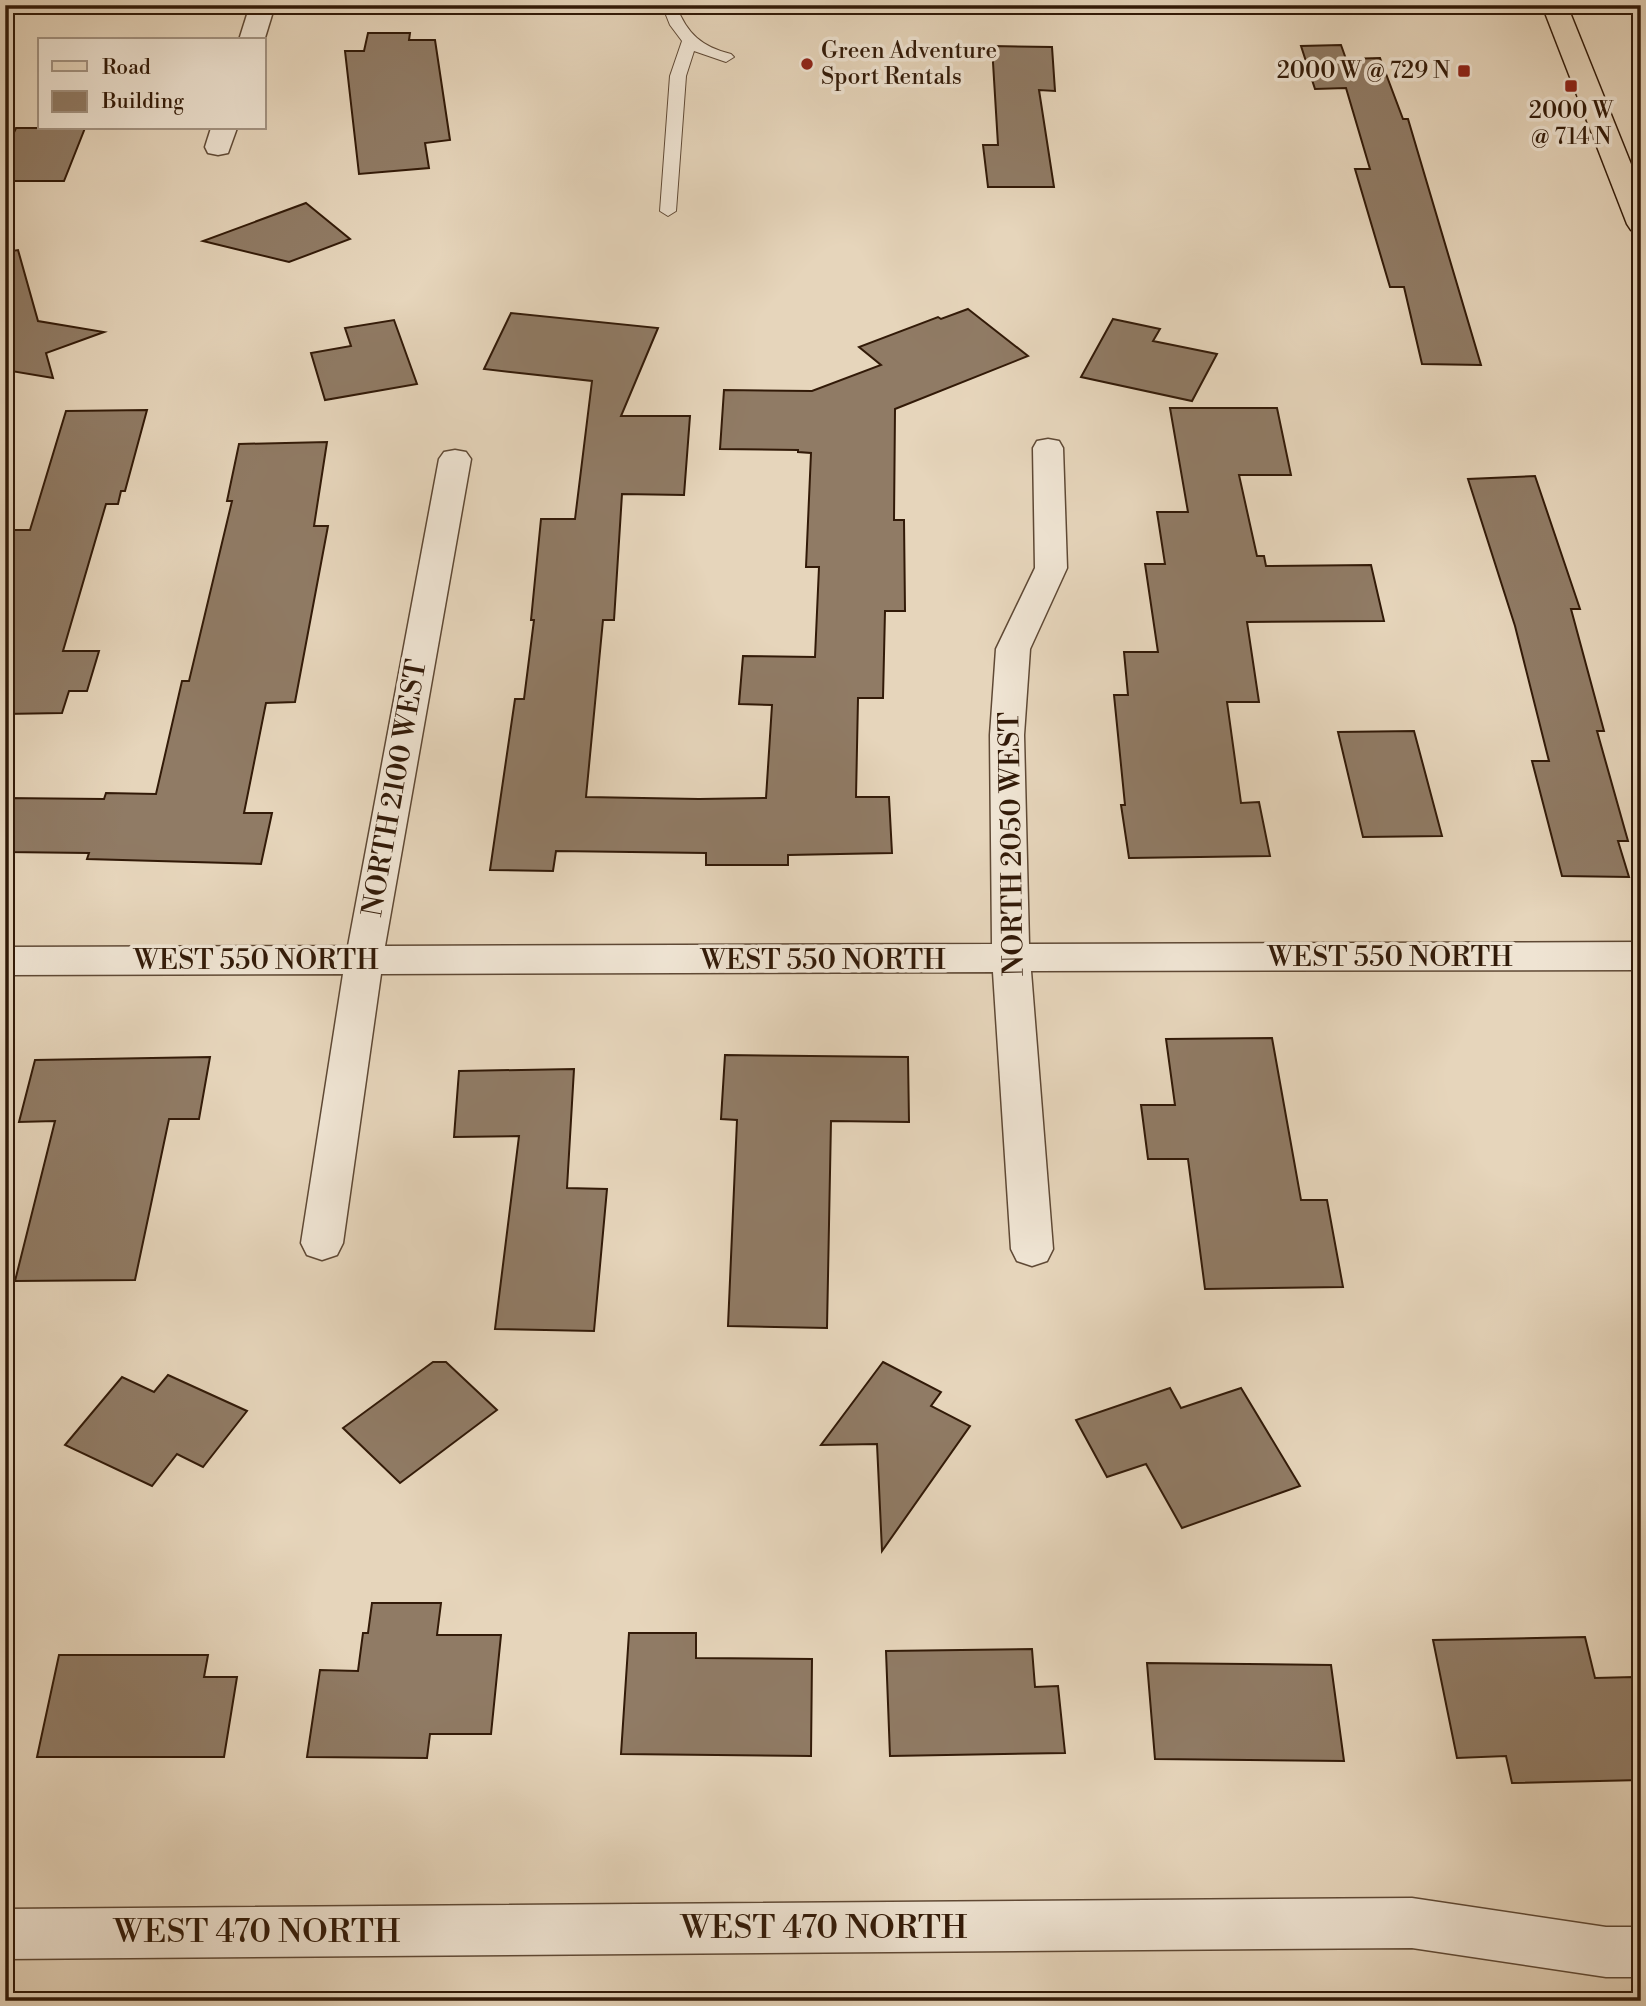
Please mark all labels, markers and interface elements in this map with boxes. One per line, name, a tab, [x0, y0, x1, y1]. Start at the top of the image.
place label: Green Adventure Sport Rentals	[821, 37, 997, 91]
legend	[38, 38, 266, 130]
text: Road	[102, 55, 151, 81]
marker: Green Adventure Sport Rentals	[799, 56, 815, 72]
place label: 2000 W @ 729 N	[1277, 57, 1450, 85]
marker: 2000 W @ 729 N	[1456, 63, 1472, 79]
marker: 2000 W @ 714 N	[1563, 78, 1579, 94]
text: Building	[101, 89, 184, 115]
place label: 2000 W @ 714 N	[1529, 97, 1614, 151]
street label: NORTH 2100 WEST	[355, 657, 435, 919]
street label: NORTH 2050 WEST	[992, 712, 1032, 976]
street label: WEST 550 NORTH	[1266, 940, 1513, 975]
street label: WEST 550 NORTH	[132, 943, 379, 978]
street label: WEST 550 NORTH	[699, 943, 946, 978]
street label: WEST 470 NORTH	[680, 1908, 968, 1949]
street label: WEST 470 NORTH	[113, 1912, 401, 1953]

